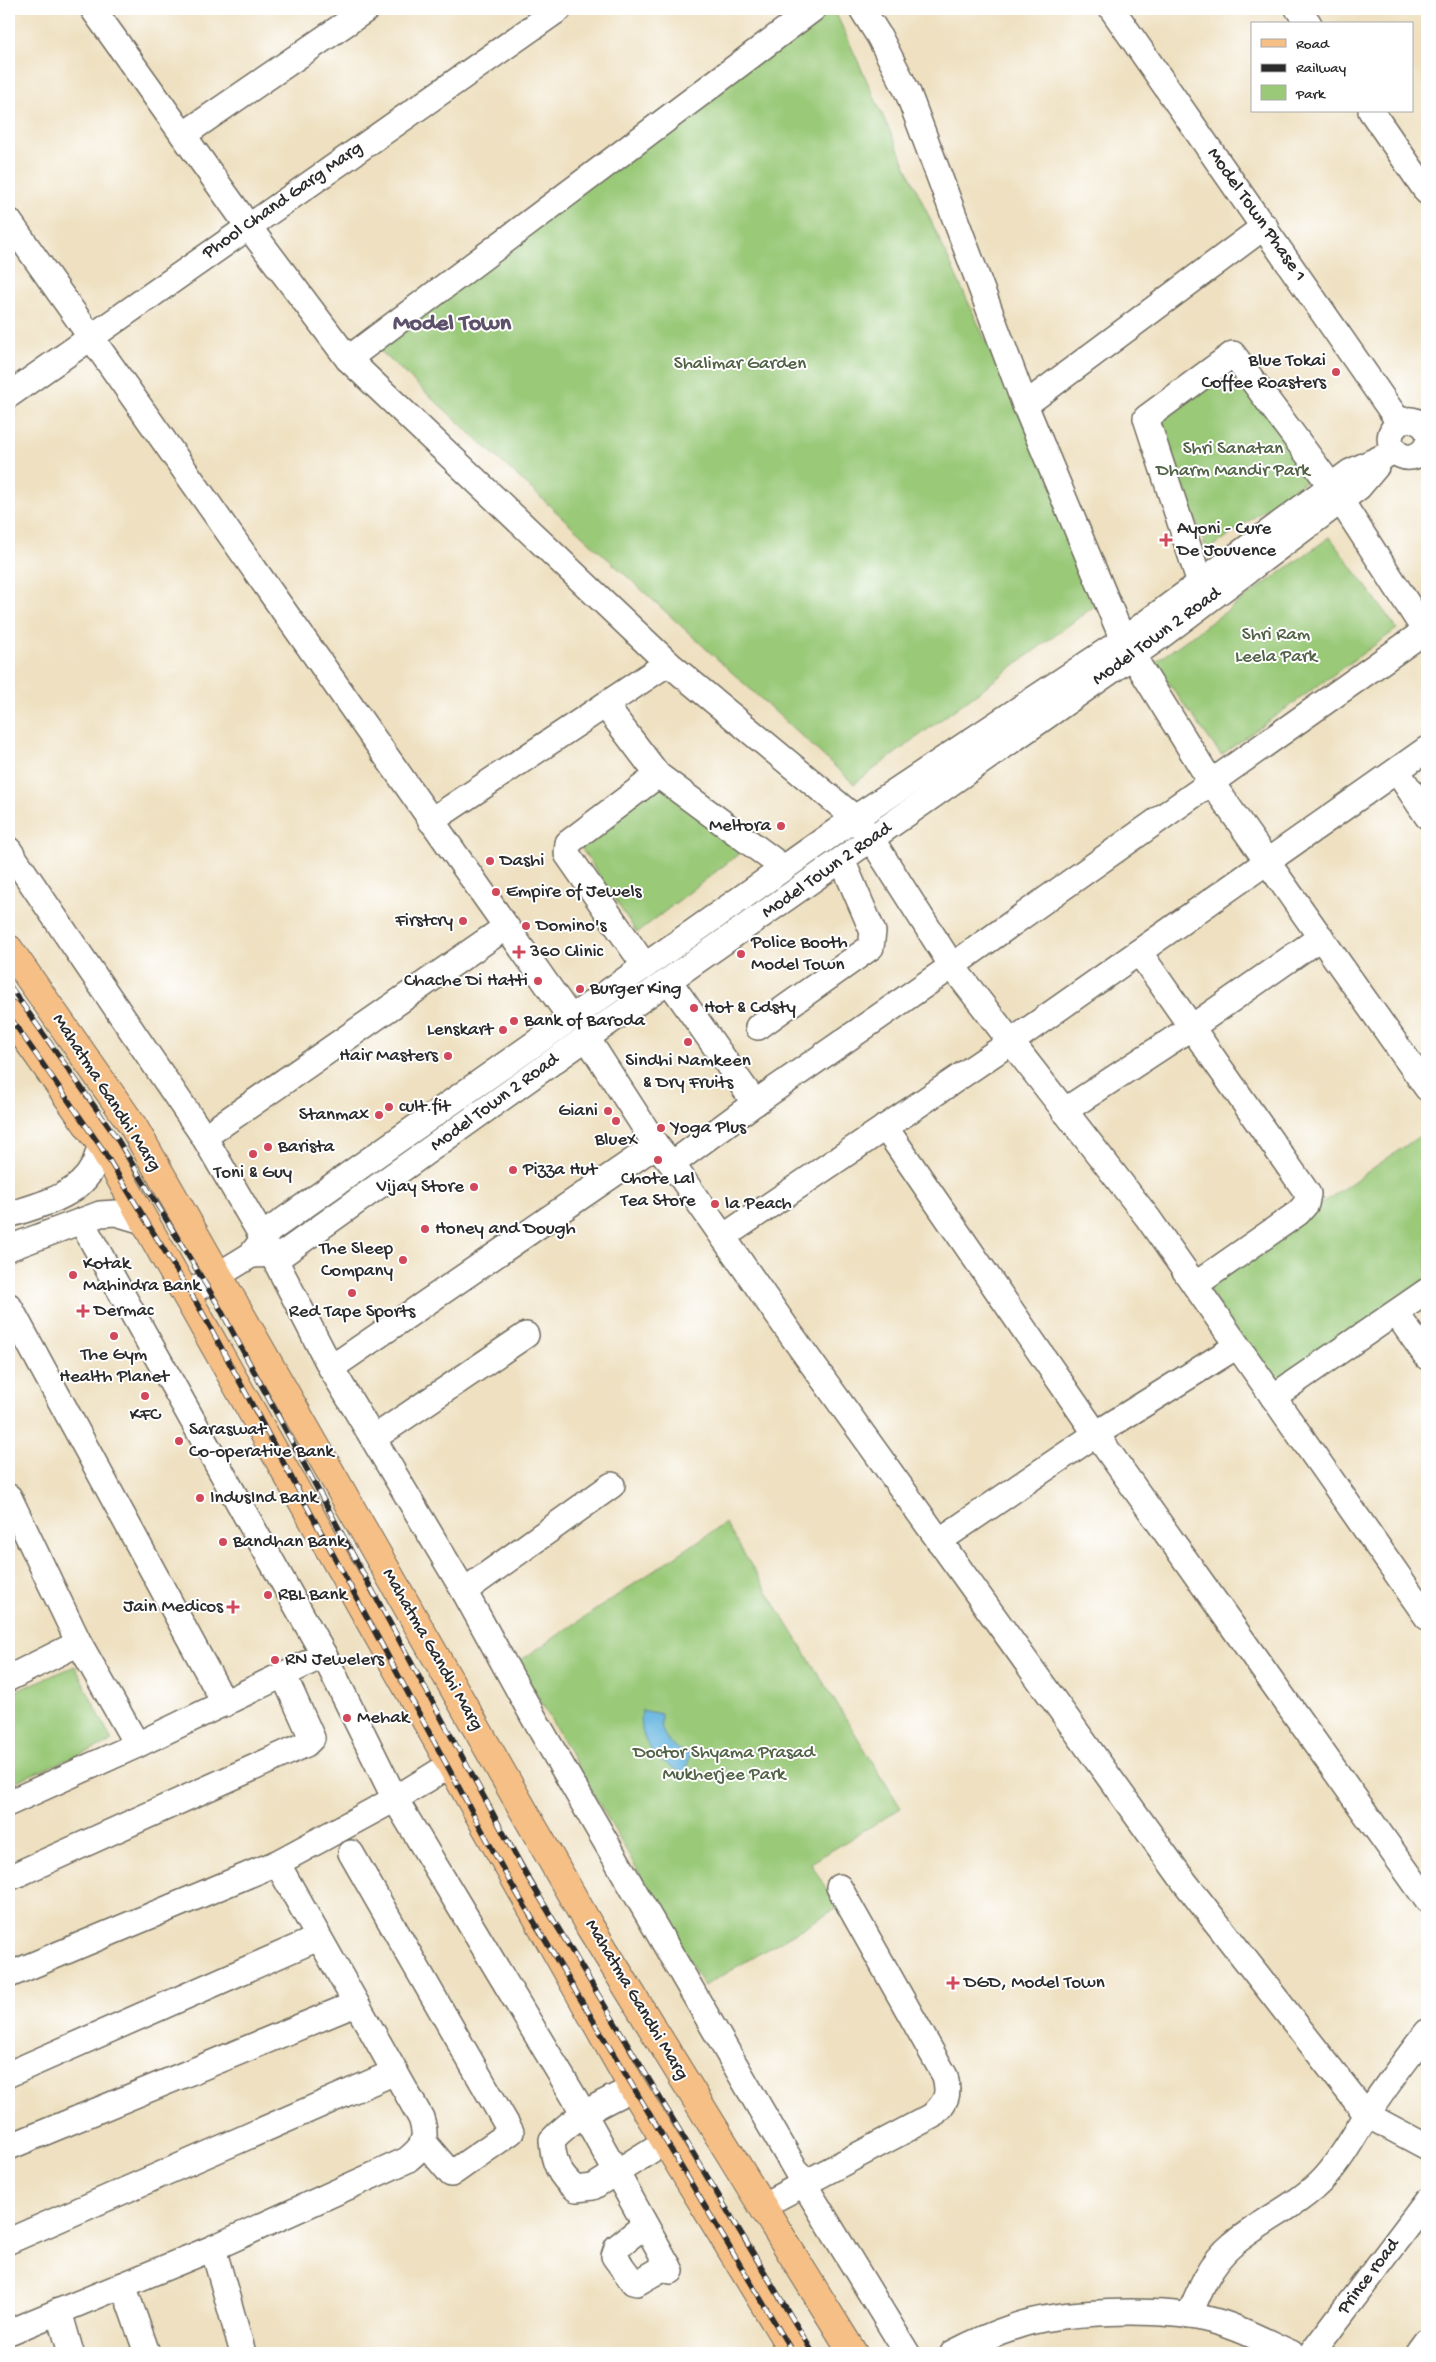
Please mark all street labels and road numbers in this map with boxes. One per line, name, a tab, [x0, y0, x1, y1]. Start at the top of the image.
street label: Phool Chand Garg Marg	[198, 137, 368, 266]
street label: Model Town Phase 1	[1201, 144, 1311, 286]
street label: Model Town 2 Road	[1088, 582, 1227, 691]
street label: Model Town 2 Road	[758, 817, 898, 924]
street label: Mahatma Gandhi Marg	[46, 1010, 166, 1176]
street label: Model Town 2 Road	[426, 1048, 565, 1157]
street label: Mahatma Gandhi Marg	[376, 1565, 488, 1735]
street label: Mahatma Gandhi Marg	[579, 1915, 693, 2085]
street label: Prince road	[1332, 2233, 1406, 2320]

